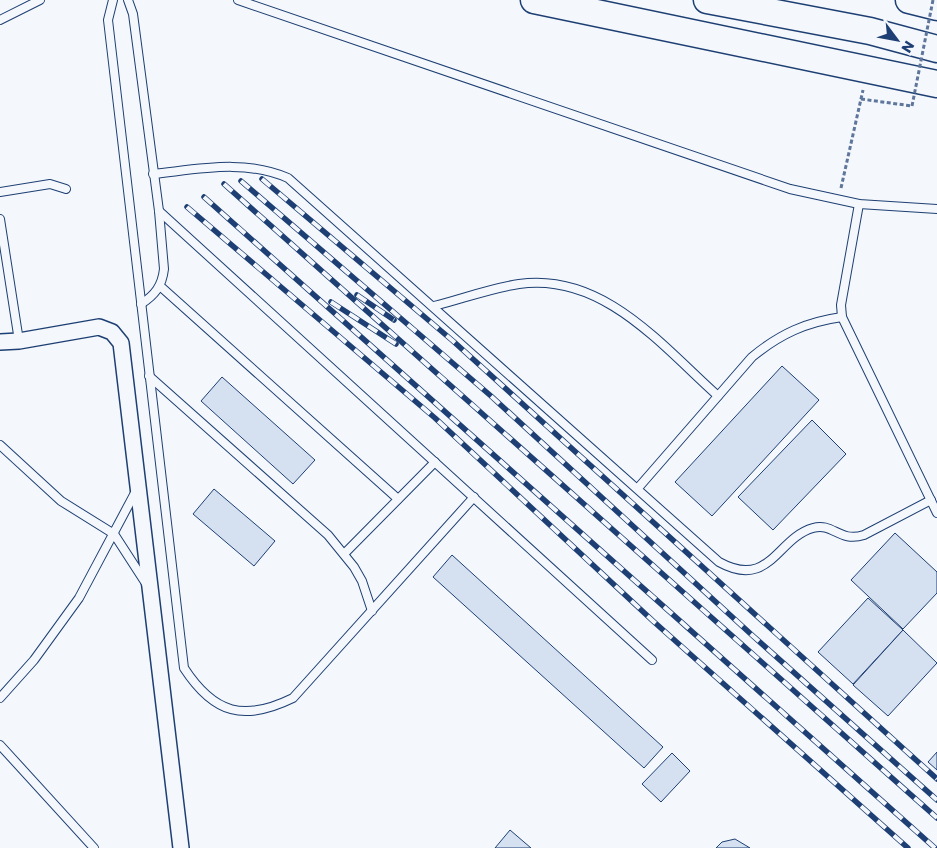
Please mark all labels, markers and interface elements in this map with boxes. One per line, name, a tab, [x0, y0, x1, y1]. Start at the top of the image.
north arrow	[872, 15, 922, 65]
text: N	[897, 37, 919, 57]

